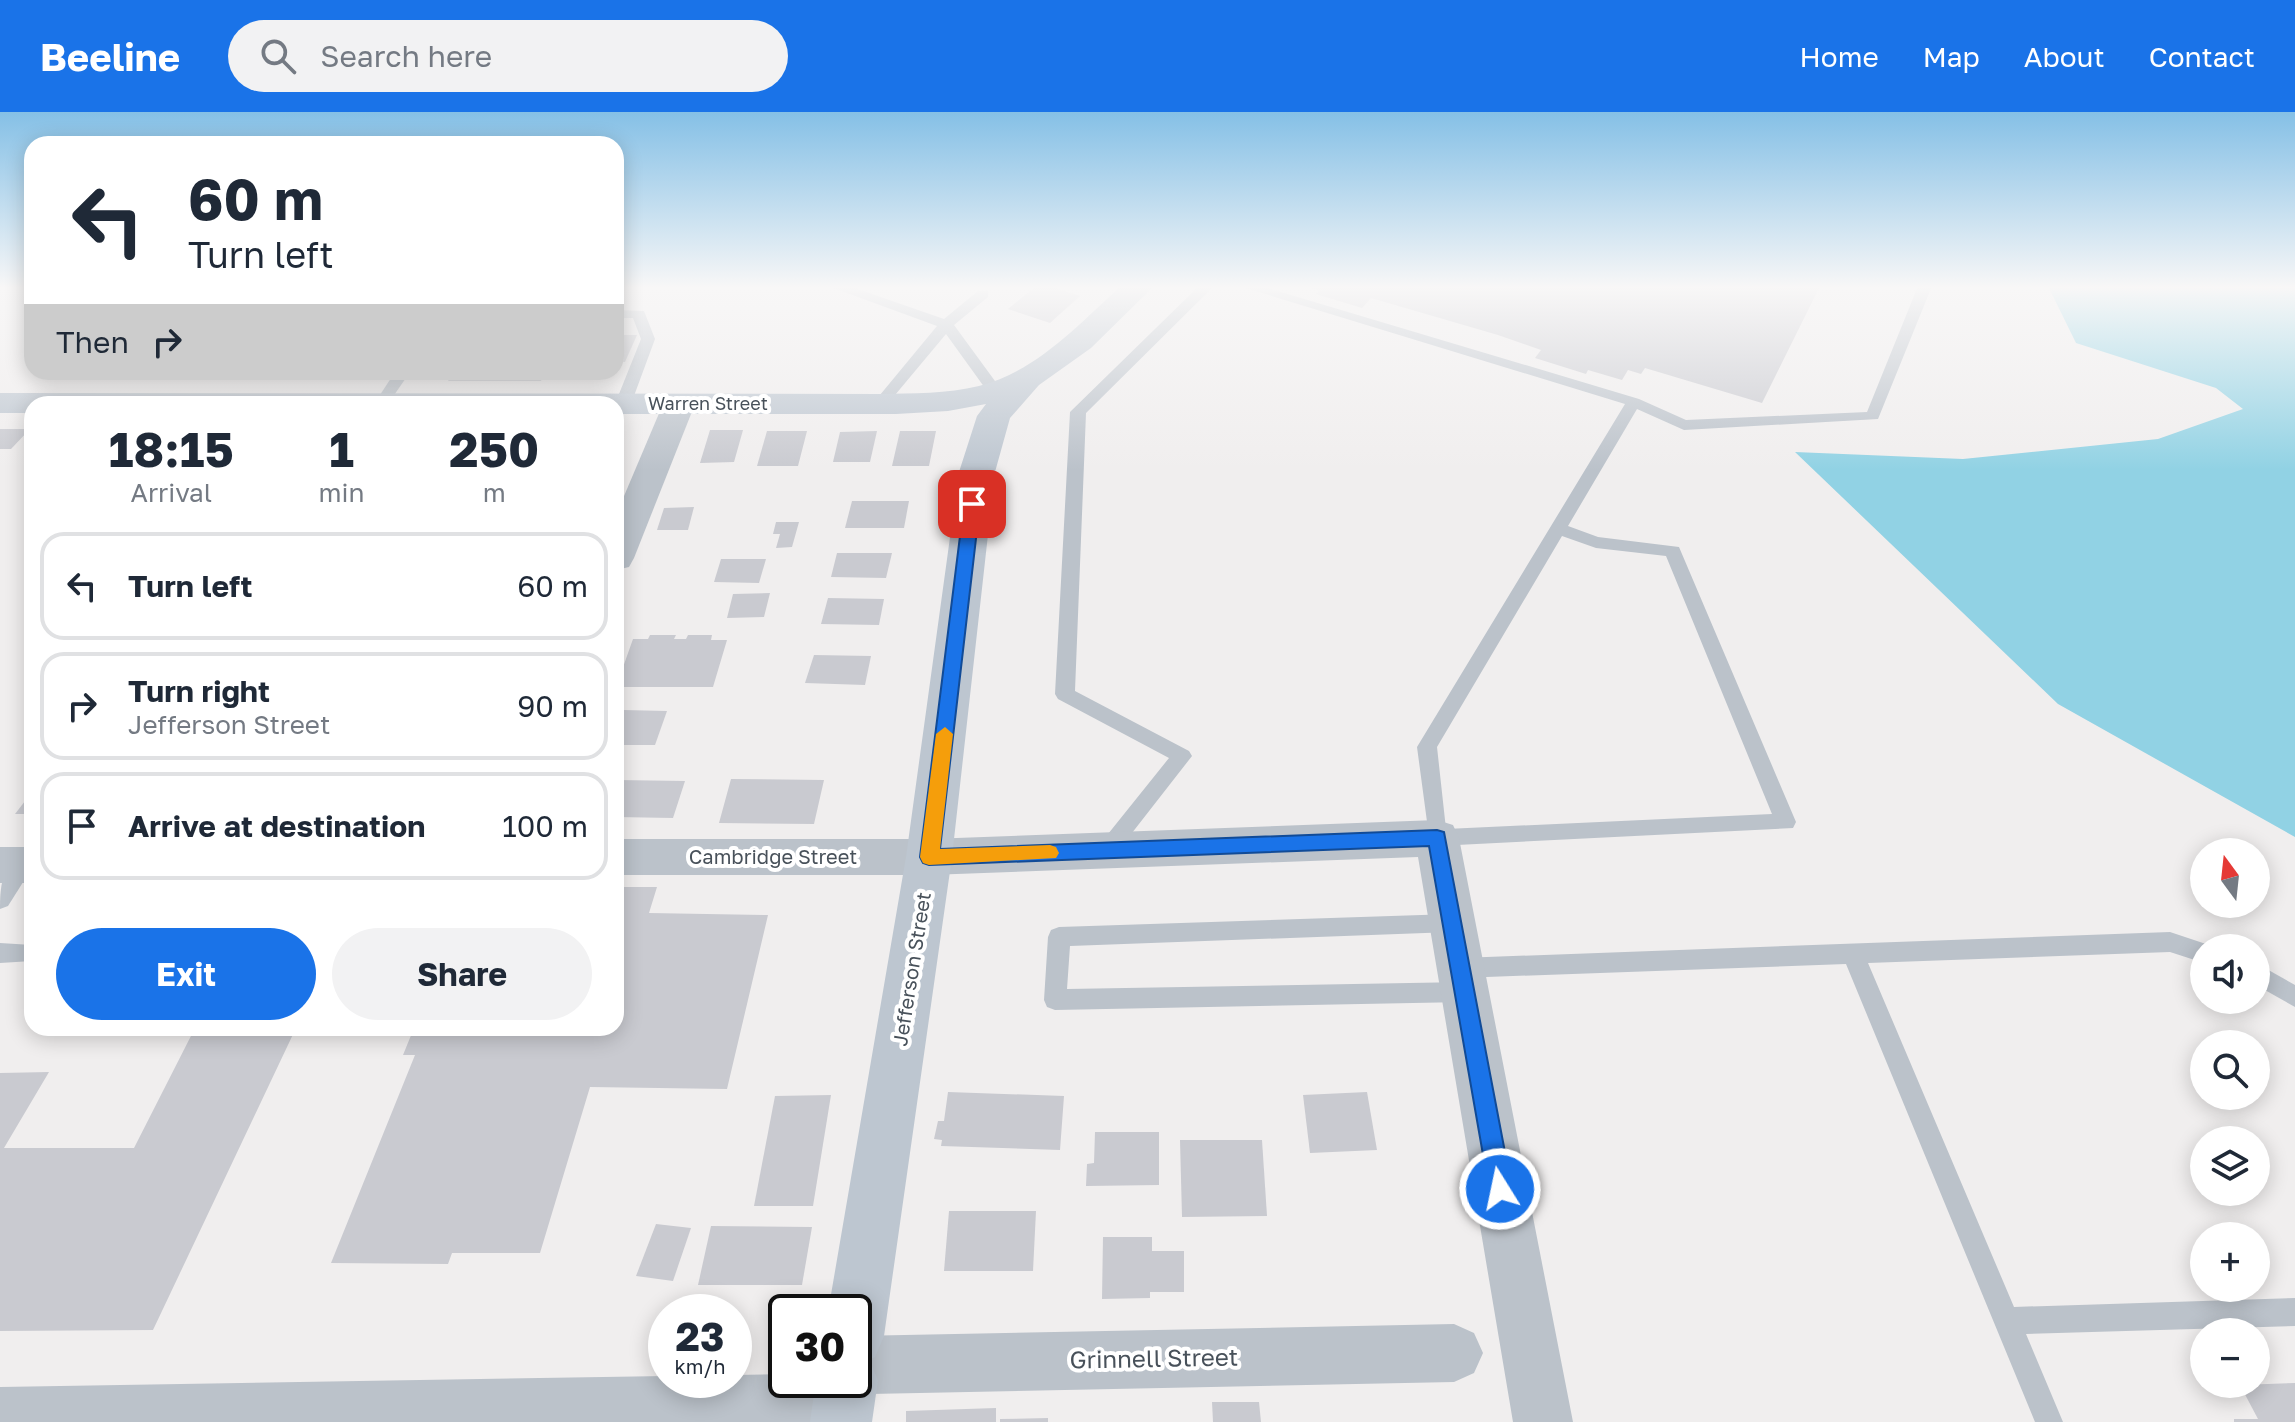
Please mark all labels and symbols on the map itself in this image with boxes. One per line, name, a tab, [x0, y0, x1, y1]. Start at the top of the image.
street label: Warren Street	[648, 392, 768, 414]
pin	[938, 470, 1006, 538]
north arrow	[2190, 838, 2270, 918]
street label: Cambridge Street	[689, 844, 857, 868]
street label: Jefferson Street	[887, 890, 935, 1048]
position arrow	[1458, 1147, 1542, 1231]
speed limit sign: 30	[768, 1294, 872, 1398]
street label: Grinnell Street	[1069, 1342, 1238, 1373]

